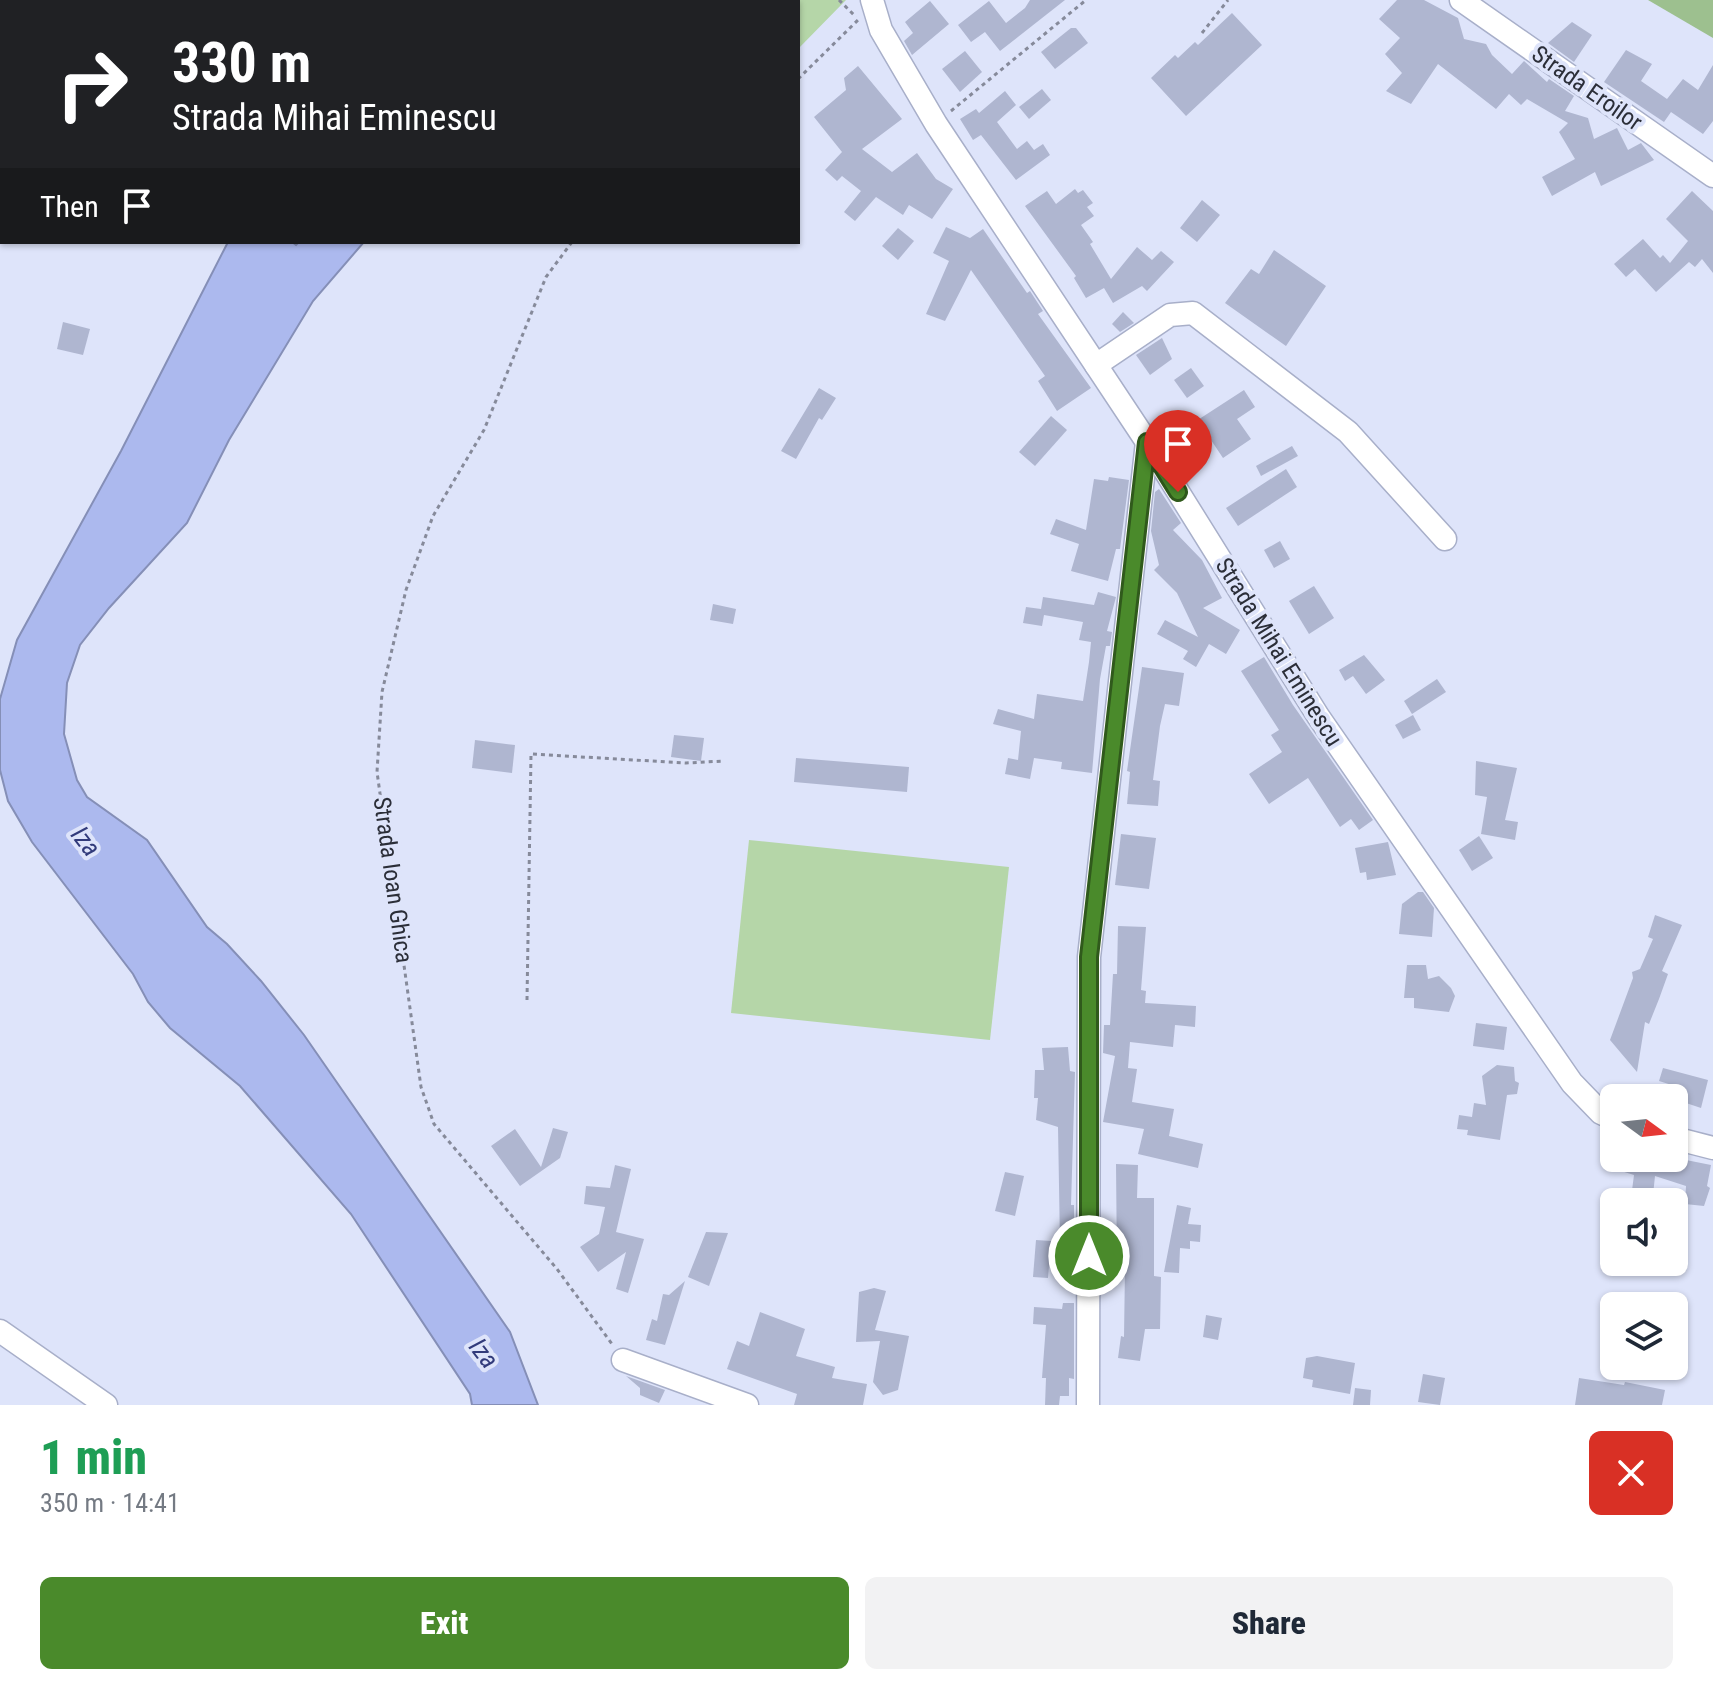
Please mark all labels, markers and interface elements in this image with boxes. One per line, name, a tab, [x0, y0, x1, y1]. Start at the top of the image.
text: 330 m	[172, 30, 311, 96]
icon: right	[40, 32, 144, 136]
street label: Strada Eroilor	[1526, 40, 1648, 136]
text: Strada Mihai Eminescu	[172, 97, 497, 139]
icon: arrive	[115, 184, 159, 228]
text: Then	[40, 189, 99, 224]
pin	[1144, 410, 1212, 492]
icon: arrive	[1156, 422, 1200, 466]
street label: Strada Mihai Eminescu	[1210, 553, 1348, 751]
street label: Strada Ioan Ghica	[367, 795, 419, 965]
water label: Iza	[65, 820, 107, 862]
north arrow	[1600, 1084, 1688, 1172]
map controls	[1600, 1084, 1688, 1380]
button: sound	[1600, 1188, 1688, 1276]
position arrow	[1047, 1214, 1131, 1298]
button: layers	[1600, 1292, 1688, 1380]
water label: Iza	[463, 1332, 505, 1374]
text: 1 min	[40, 1429, 147, 1486]
button: close	[1589, 1431, 1673, 1515]
text: 350 m · 14:41	[40, 1488, 180, 1518]
button: Exit	[40, 1577, 849, 1669]
button: Share	[865, 1577, 1673, 1669]

